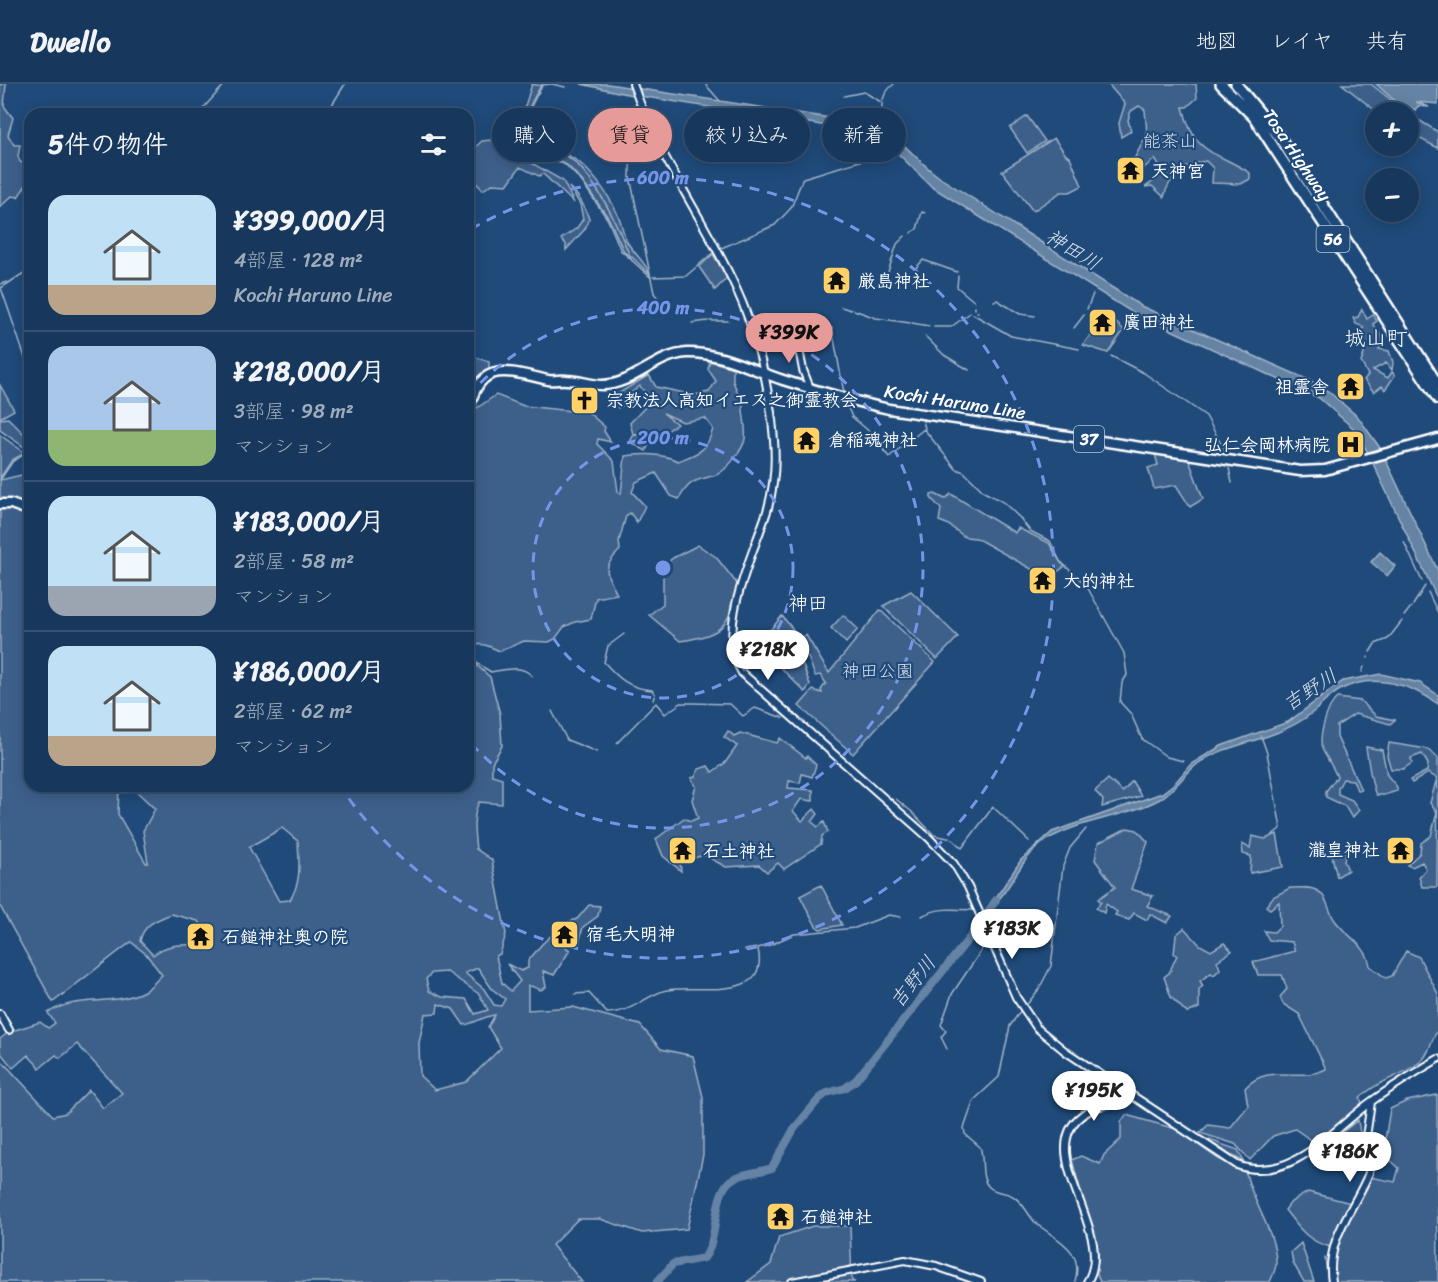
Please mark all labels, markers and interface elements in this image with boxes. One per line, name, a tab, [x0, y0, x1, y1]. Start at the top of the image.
text: Dwello	[30, 17, 111, 66]
text: 地図	[1196, 22, 1238, 60]
text: レイヤ	[1271, 22, 1333, 60]
text: 共有	[1366, 22, 1408, 60]
street label: Tosa Highway	[1254, 102, 1340, 209]
map controls	[1365, 102, 1419, 222]
button: +	[1365, 102, 1419, 156]
chip: 購入	[492, 108, 576, 162]
chip: 賃貸	[588, 108, 672, 162]
chip: 絞り込み	[684, 108, 810, 162]
chip: 新着	[822, 108, 906, 162]
text: 5件の物件	[48, 121, 168, 167]
park label: 能茶山	[1143, 125, 1197, 157]
icon: filters	[417, 128, 450, 161]
temple icon: 天神宮	[1114, 155, 1146, 187]
place label: 天神宮	[1151, 155, 1205, 187]
text: 600 m	[636, 162, 689, 194]
button: −	[1365, 168, 1419, 222]
text: ¥399,000/月	[234, 197, 390, 243]
icon: home	[96, 219, 168, 291]
water label: 神田川	[1038, 220, 1108, 280]
road number: 56	[1316, 226, 1350, 252]
text: 4部屋 · 128 m²	[234, 243, 363, 278]
temple icon: 厳島神社	[821, 265, 853, 297]
place label: 厳島神社	[858, 265, 930, 297]
text: Kochi Haruno Line	[234, 278, 393, 313]
text: 400 m	[636, 292, 689, 324]
temple icon: 廣田神社	[1086, 306, 1118, 338]
place label: 廣田神社	[1123, 306, 1195, 338]
pin: ¥399K	[747, 313, 831, 364]
text: ¥399K	[760, 315, 818, 350]
district label: 城山町	[1345, 319, 1408, 357]
text: ¥218,000/月	[234, 348, 385, 394]
icon: home	[96, 370, 168, 442]
place label: 祖霊舎	[1275, 371, 1329, 403]
temple icon: 祖霊舎	[1334, 371, 1366, 403]
street label: Kochi Haruno Line	[882, 375, 1028, 429]
church icon: 宗教法人高知イエス之御霊教会	[569, 384, 601, 416]
place label: 宗教法人高知イエス之御霊教会	[606, 384, 858, 416]
text: 3部屋 · 98 m²	[234, 394, 354, 429]
text: 200 m	[636, 422, 689, 454]
temple icon: 倉稲魂神社	[791, 424, 823, 456]
place label: 倉稲魂神社	[828, 424, 918, 456]
road number: 37	[1074, 426, 1104, 452]
text: マンション	[234, 429, 333, 464]
place label: 弘仁会岡林病院	[1204, 429, 1330, 461]
hospital icon: 弘仁会岡林病院	[1335, 429, 1367, 461]
text: ¥183,000/月	[234, 498, 385, 544]
icon: home	[96, 520, 168, 592]
text: 2部屋 · 58 m²	[234, 544, 354, 579]
centre of rings	[653, 558, 673, 578]
temple icon: 大的神社	[1026, 565, 1058, 597]
place label: 大的神社	[1063, 565, 1135, 597]
text: マンション	[234, 579, 333, 614]
district label: 神田	[788, 586, 828, 621]
pin: ¥218K	[726, 630, 810, 681]
text: ¥218K	[740, 632, 796, 667]
text: ¥186,000/月	[234, 648, 385, 694]
park label: 神田公園	[842, 655, 914, 687]
water label: 吉野川	[1275, 659, 1345, 721]
icon: home	[96, 670, 168, 742]
text: 2部屋 · 62 m²	[234, 694, 353, 729]
text: マンション	[234, 729, 333, 764]
place label: 瀧皇神社	[1308, 834, 1380, 866]
temple icon: 瀧皇神社	[1385, 834, 1417, 866]
temple icon: 石土神社	[666, 835, 698, 867]
place label: 石土神社	[703, 835, 775, 867]
pin: ¥183K	[970, 909, 1054, 960]
text: ¥183K	[985, 911, 1039, 946]
temple icon: 宿毛大明神	[549, 918, 581, 950]
place label: 宿毛大明神	[586, 918, 676, 950]
temple icon: 石鎚神社奥の院	[185, 921, 217, 953]
place label: 石鎚神社奥の院	[222, 921, 348, 953]
water label: 吉野川	[881, 948, 945, 1016]
pin: ¥195K	[1052, 1071, 1136, 1122]
text: ¥195K	[1066, 1073, 1122, 1108]
pin: ¥186K	[1308, 1132, 1392, 1183]
text: ¥186K	[1322, 1134, 1378, 1169]
temple icon: 石鎚神社	[764, 1201, 796, 1233]
place label: 石鎚神社	[801, 1201, 873, 1233]

